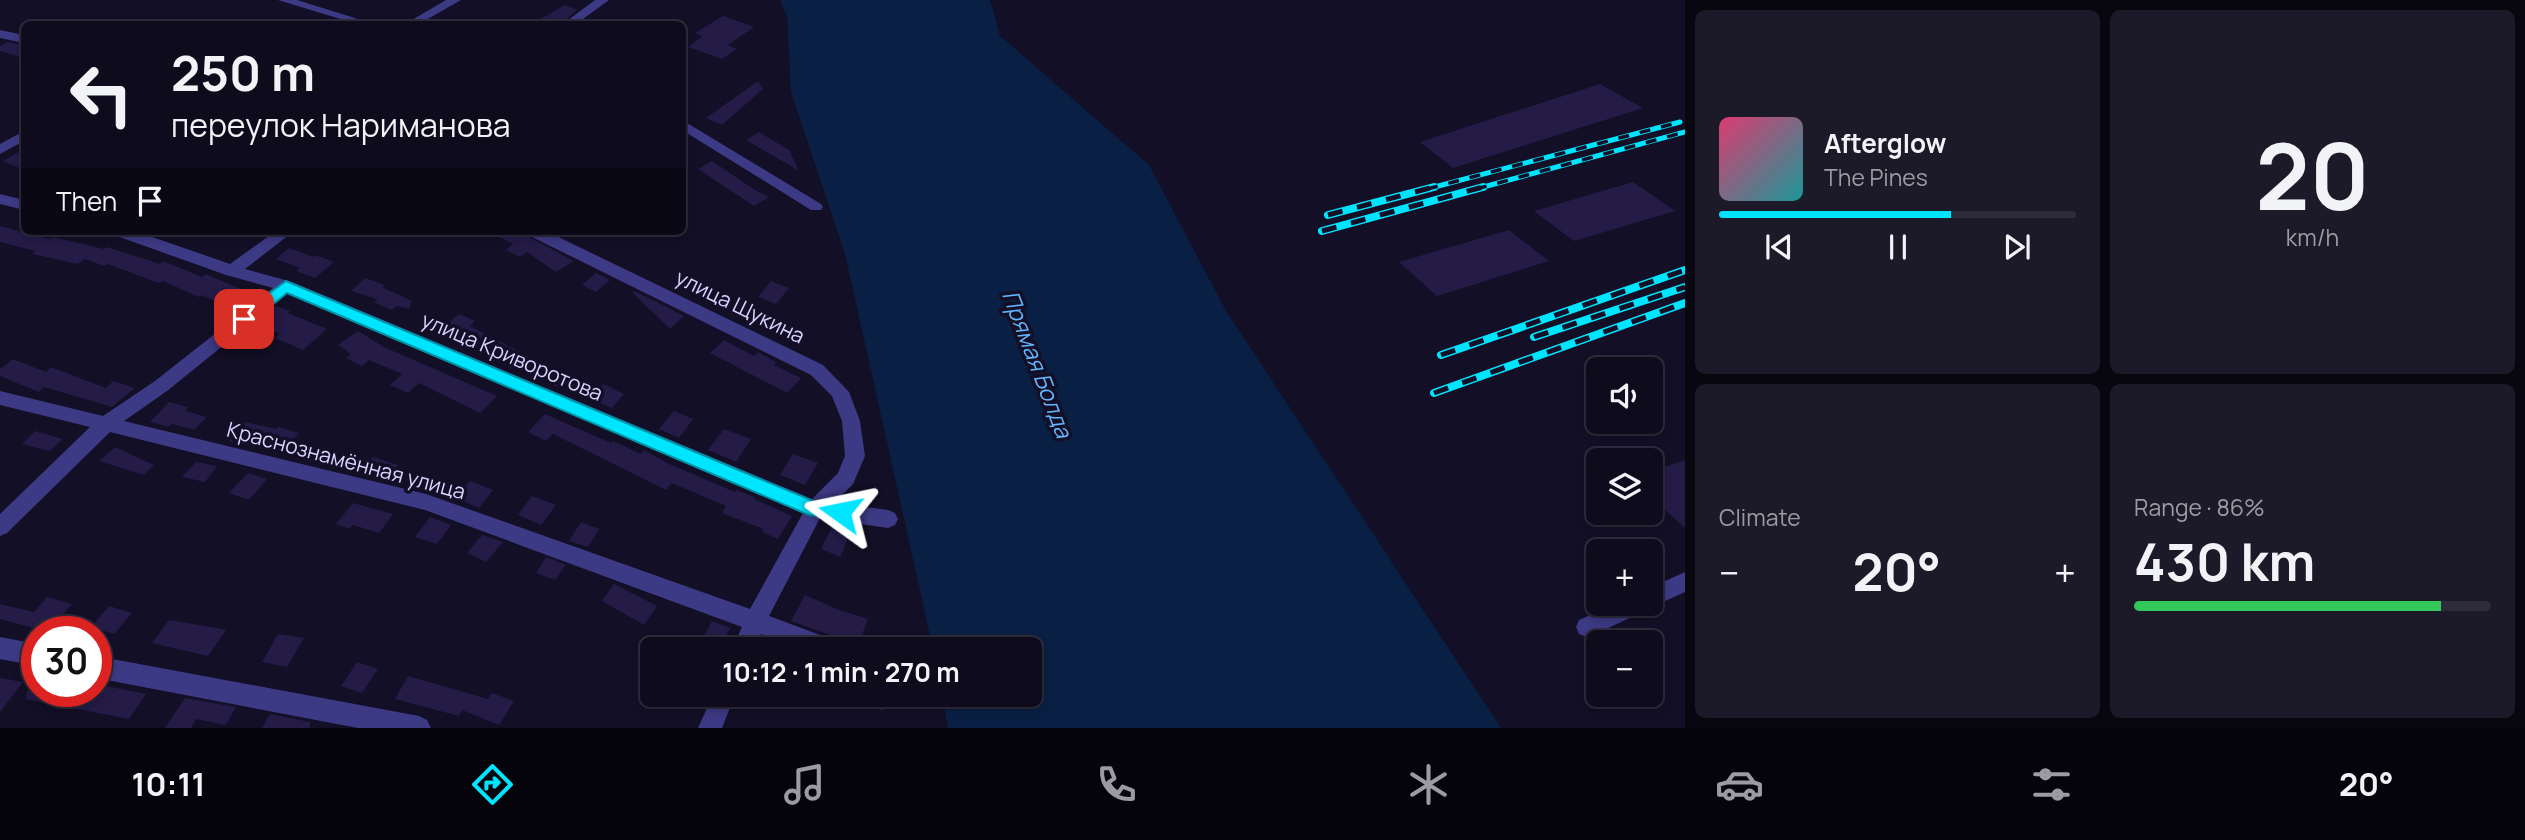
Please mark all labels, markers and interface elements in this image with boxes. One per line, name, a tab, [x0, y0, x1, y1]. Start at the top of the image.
text: 250 m	[171, 39, 315, 106]
icon: left	[56, 49, 147, 140]
text: переулок Нариманова	[171, 103, 511, 147]
text: 20	[2255, 113, 2370, 237]
text: Afterglow	[1824, 125, 1946, 161]
text: The Pines	[1824, 161, 1928, 193]
icon: arrive	[131, 182, 169, 220]
text: Then	[56, 183, 117, 219]
text: km/h	[2286, 221, 2339, 253]
icon: previous	[1760, 228, 1798, 266]
icon: pause	[1879, 228, 1917, 266]
icon: next	[1998, 228, 2036, 266]
street label: улица Щукина	[671, 263, 810, 349]
water label: Прямая Болда	[995, 285, 1081, 443]
pin	[214, 289, 274, 349]
icon: arrive	[225, 300, 263, 338]
street label: улица Криворотова	[417, 305, 607, 407]
map controls	[1586, 357, 1663, 707]
button: sound	[1586, 357, 1663, 434]
street label: Краснознамённая улица	[224, 415, 469, 505]
button: layers	[1586, 448, 1663, 525]
position arrow	[803, 475, 877, 549]
text: Range · 86%	[2134, 491, 2265, 523]
text: Climate	[1719, 501, 1801, 533]
text: 430 km	[2134, 526, 2315, 597]
text: 20°	[1853, 536, 1941, 607]
button: +	[1586, 539, 1663, 616]
text: −	[1719, 546, 1740, 598]
text: +	[2054, 546, 2076, 598]
speed limit sign: 30	[21, 616, 112, 707]
button: −	[1586, 630, 1663, 707]
text: 10:12 · 1 min · 270 m	[722, 654, 960, 690]
icon: directions	[468, 760, 517, 809]
icon: music	[780, 760, 829, 809]
icon: phone	[1092, 760, 1141, 809]
icon: climate	[1404, 760, 1453, 809]
icon: car	[1715, 760, 1764, 809]
icon: filters	[2027, 760, 2076, 809]
text: 10:11	[131, 762, 205, 806]
text: 20°	[2339, 762, 2394, 806]

